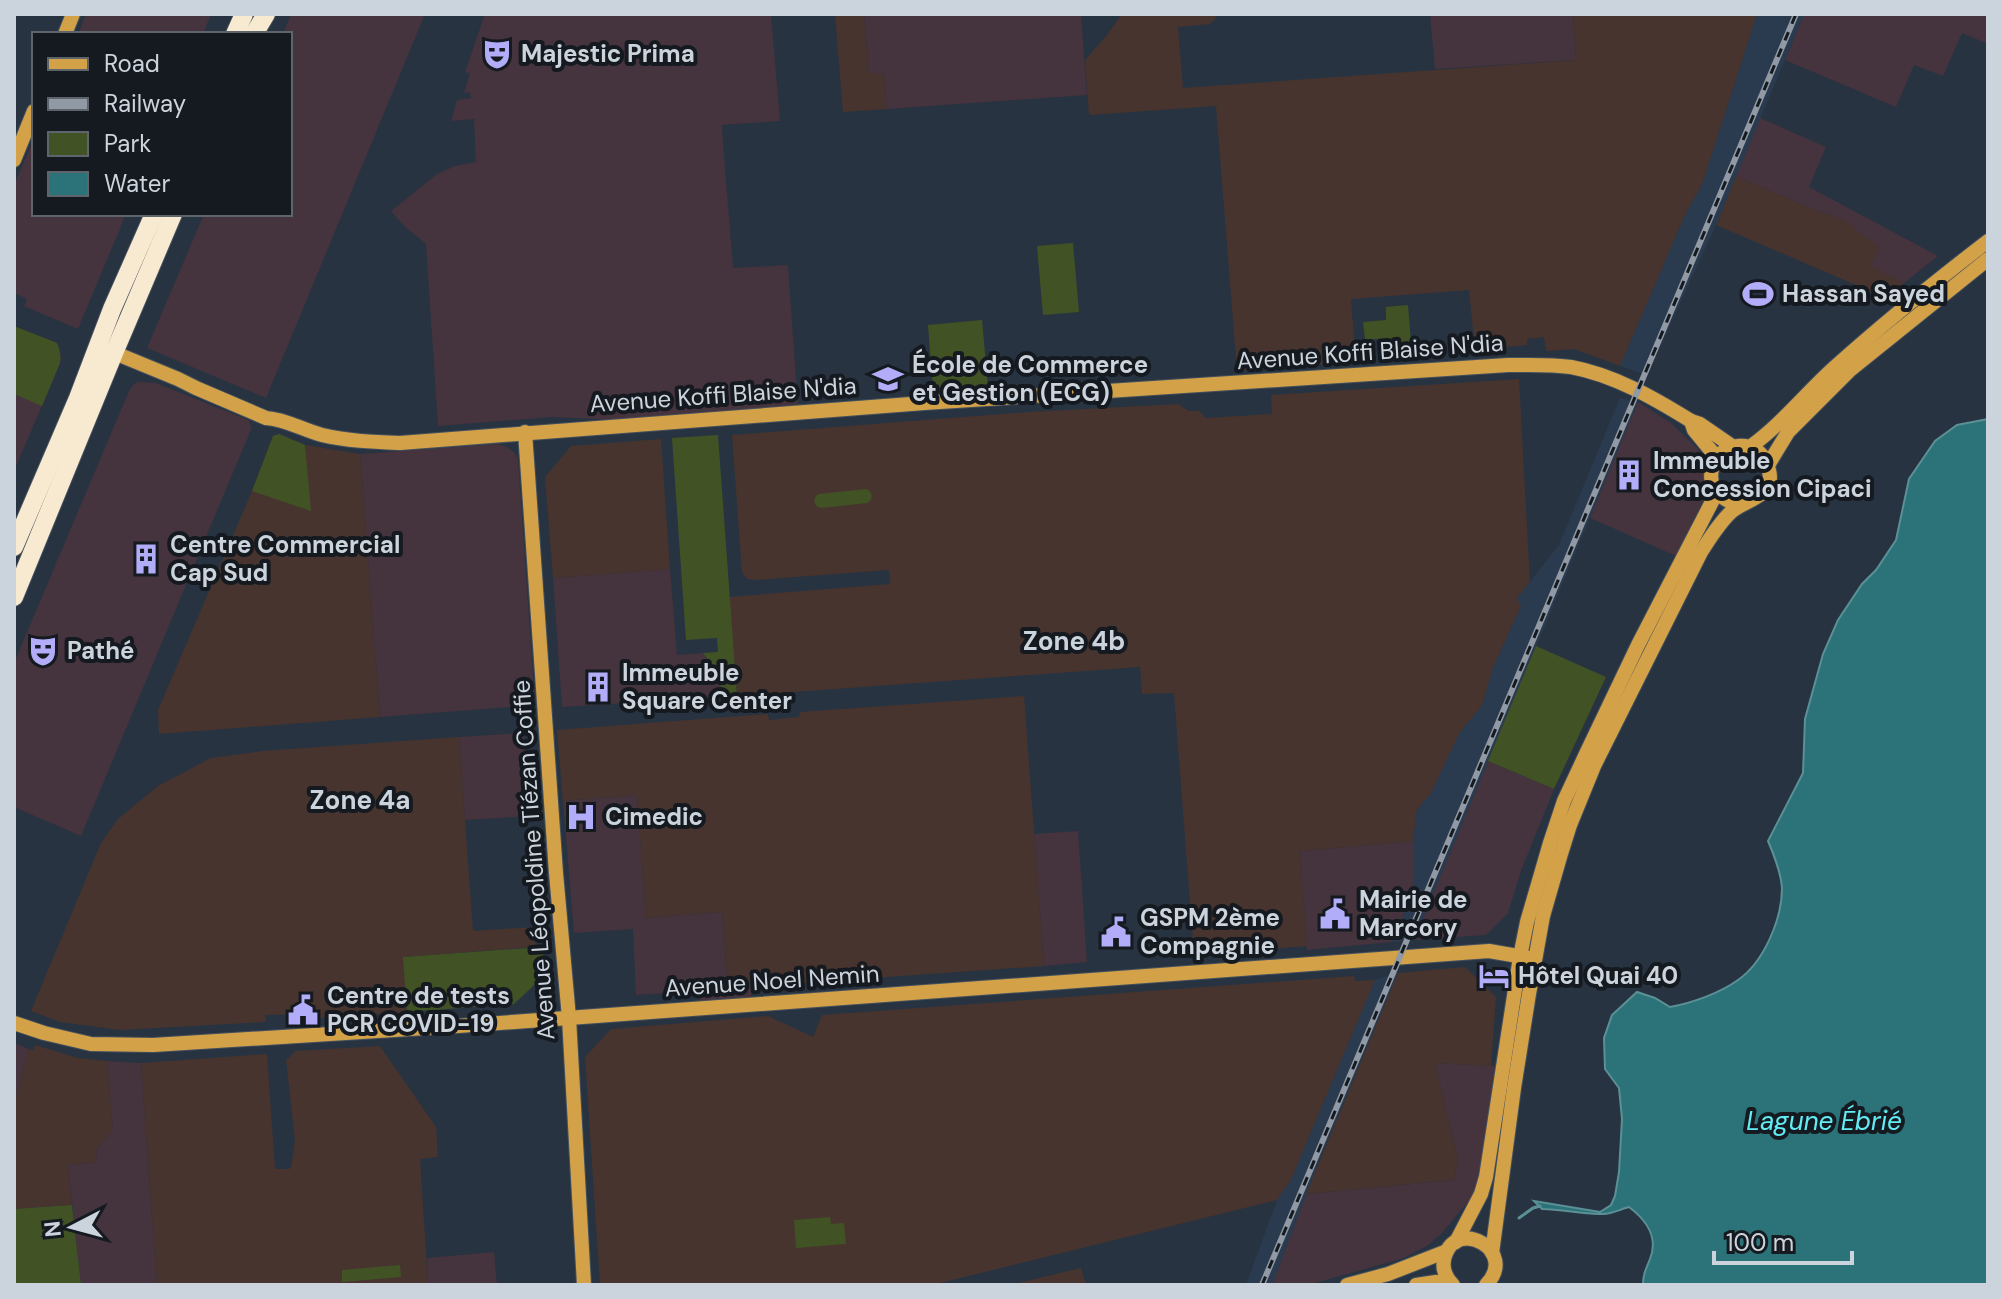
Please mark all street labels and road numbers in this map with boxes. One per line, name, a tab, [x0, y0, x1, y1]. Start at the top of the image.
street label: Avenue Koffi Blaise N'dia	[1236, 327, 1504, 376]
street label: Avenue Koffi Blaise N'dia	[589, 370, 857, 419]
street label: Avenue Léopoldine Tiézan Coffie	[505, 679, 562, 1041]
street label: Avenue Noel Nemin	[664, 958, 880, 1003]

